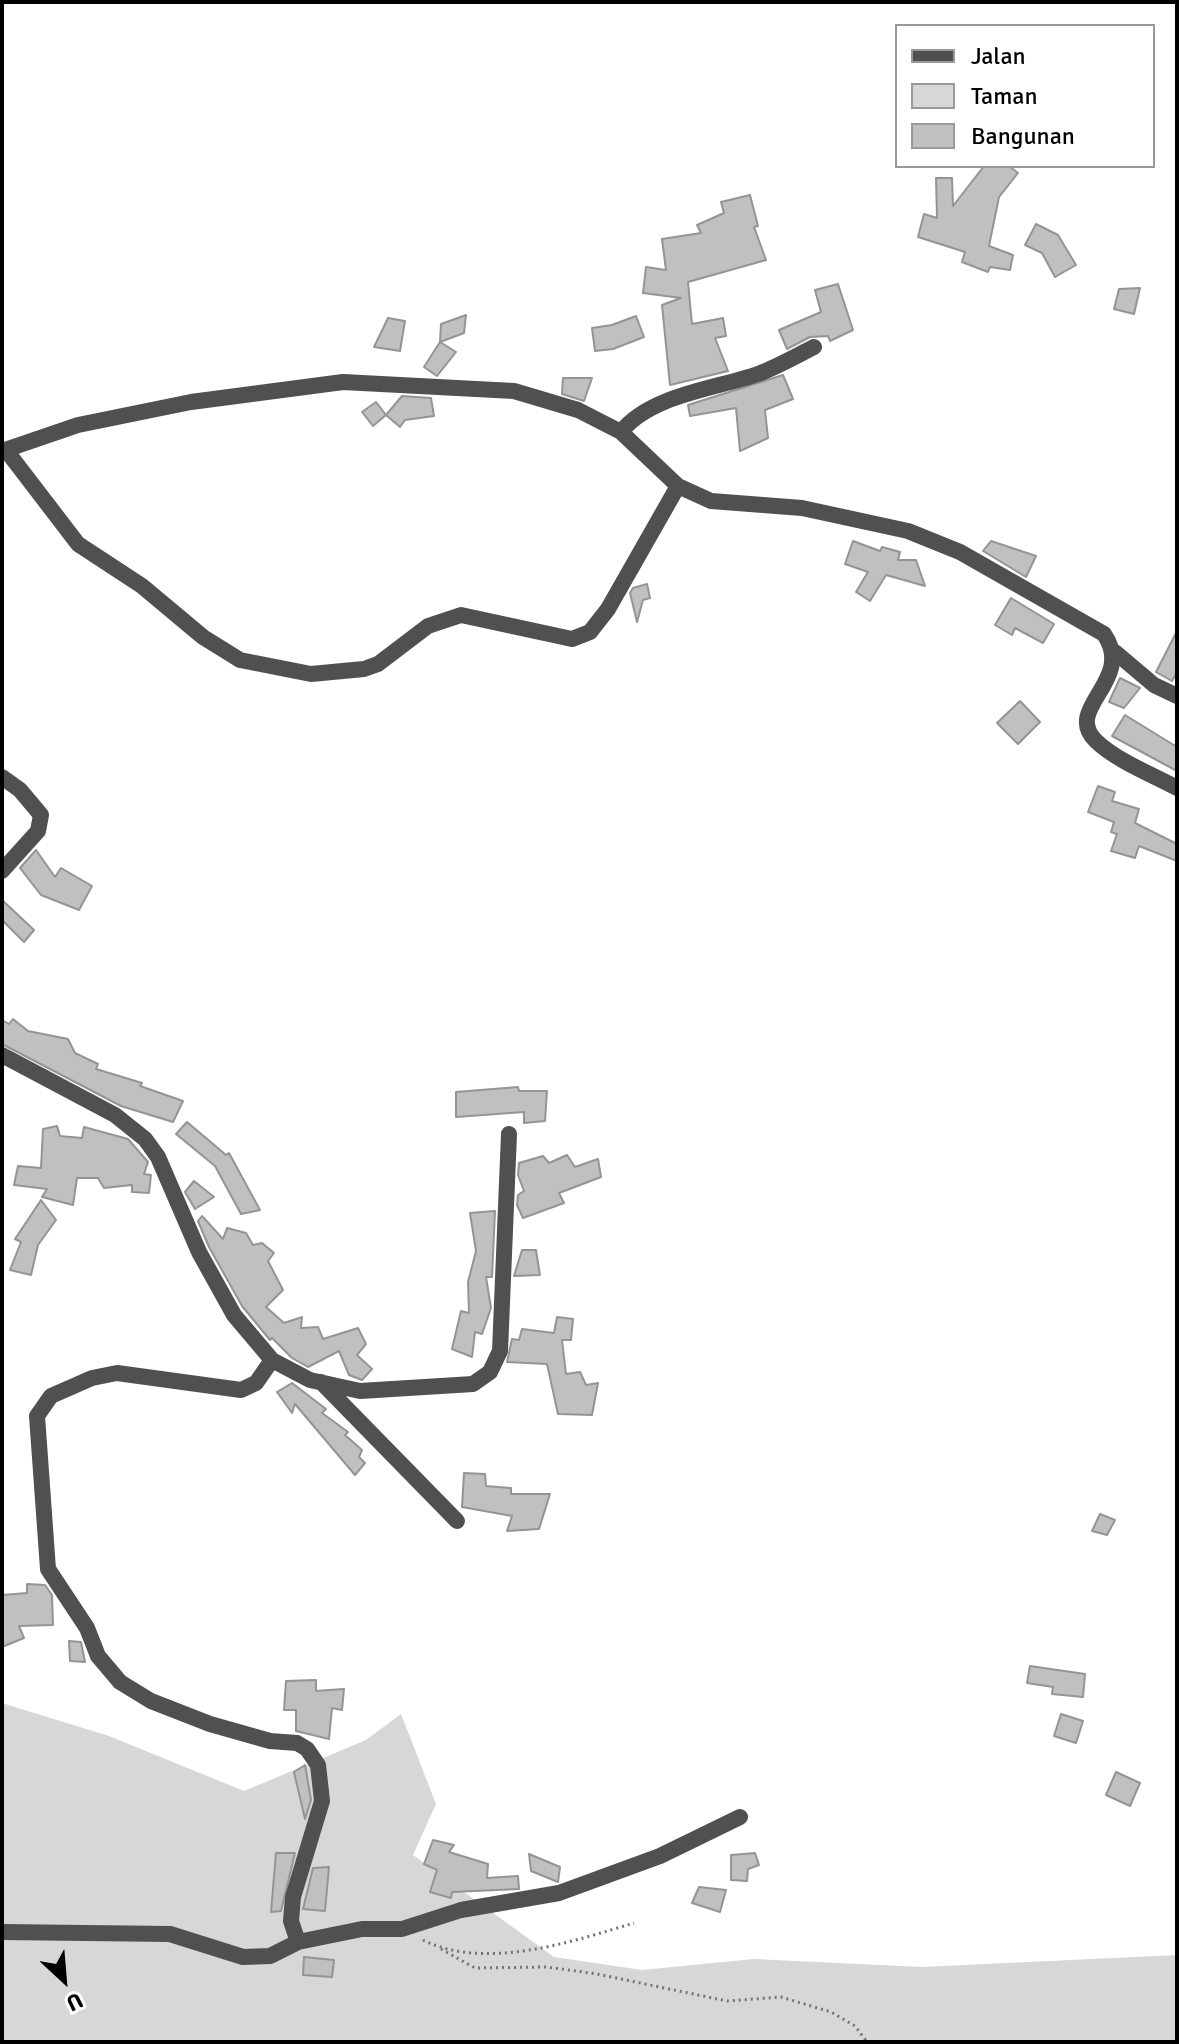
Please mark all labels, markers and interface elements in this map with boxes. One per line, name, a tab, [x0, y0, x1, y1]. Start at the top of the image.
legend	[895, 24, 1155, 168]
text: Jalan	[971, 41, 1026, 71]
text: Taman	[971, 81, 1038, 111]
text: Bangunan	[971, 121, 1075, 151]
north arrow	[24, 1940, 104, 2020]
text: U	[62, 1987, 87, 2017]

